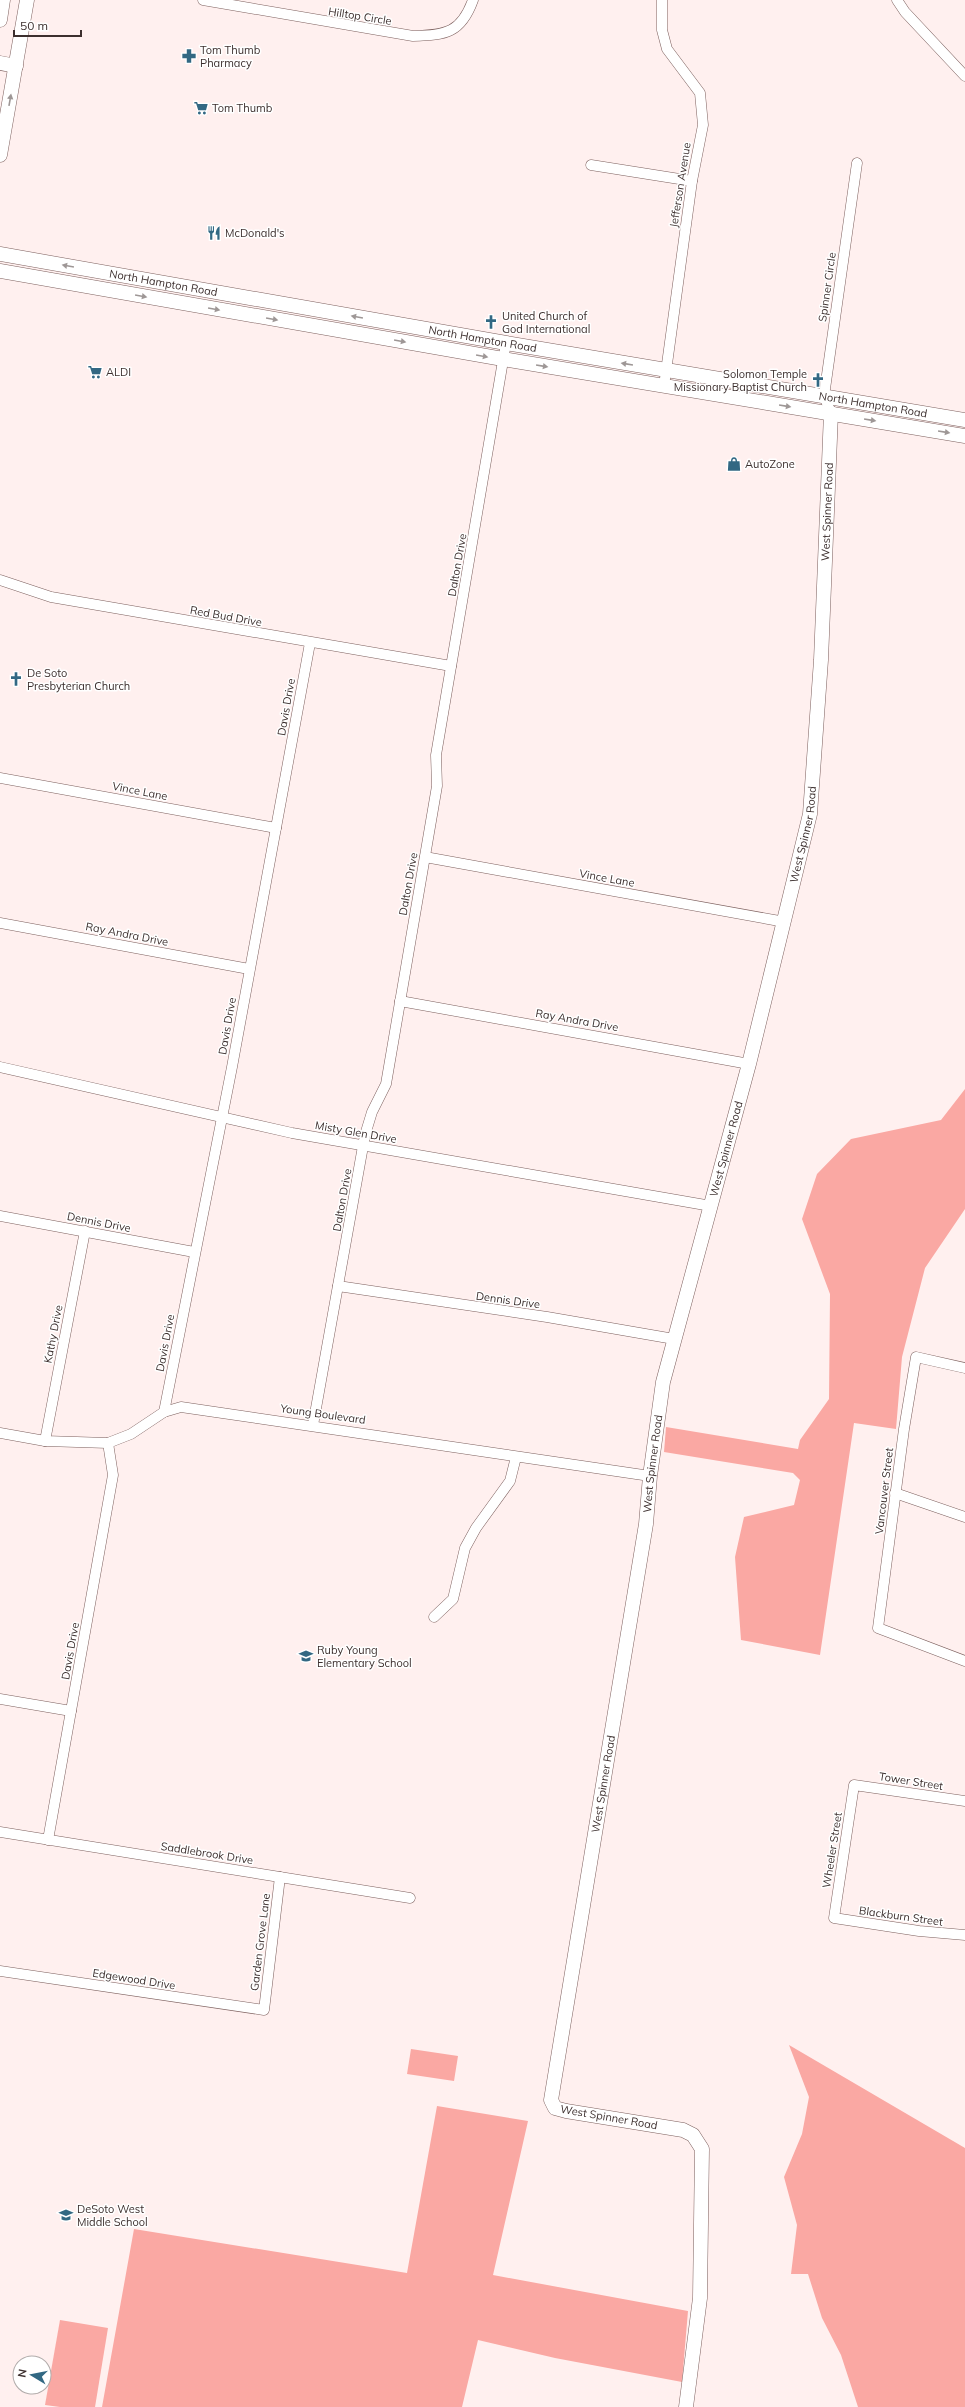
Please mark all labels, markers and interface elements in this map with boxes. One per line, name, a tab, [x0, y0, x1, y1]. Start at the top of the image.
street label: Hilltop Circle	[327, 4, 393, 28]
scale bar	[14, 12, 81, 38]
text: 50 m	[20, 18, 48, 33]
place label: Tom Thumb Pharmacy	[200, 43, 261, 70]
pharmacy icon: Tom Thumb Pharmacy	[181, 48, 197, 64]
one-way arrow	[7, 94, 13, 106]
supermarket icon: Tom Thumb	[193, 100, 209, 116]
place label: Tom Thumb	[212, 101, 273, 115]
street label: Jefferson Avenue	[666, 141, 694, 229]
restaurant icon: McDonald's	[206, 225, 222, 241]
place label: McDonald's	[225, 226, 285, 240]
street label: Spinner Circle	[815, 251, 839, 323]
one-way arrow	[62, 263, 75, 269]
street label: North Hampton Road	[108, 266, 219, 299]
one-way arrow	[134, 293, 147, 299]
one-way arrow	[208, 306, 220, 312]
place label: United Church of God International	[502, 309, 590, 336]
one-way arrow	[351, 314, 363, 320]
church icon: United Church of God International	[483, 314, 499, 330]
one-way arrow	[266, 316, 278, 322]
street label: North Hampton Road	[427, 322, 538, 355]
one-way arrow	[394, 338, 406, 344]
one-way arrow	[476, 353, 488, 359]
one-way arrow	[621, 360, 633, 366]
one-way arrow	[536, 363, 548, 369]
supermarket icon: ALDI	[87, 364, 103, 380]
place label: ALDI	[106, 365, 131, 379]
place label: Solomon Temple Missionary Baptist Church	[674, 367, 807, 394]
church icon: Solomon Temple Missionary Baptist Church	[810, 372, 826, 388]
street label: North Hampton Road	[818, 389, 928, 421]
one-way arrow	[779, 403, 792, 409]
one-way arrow	[864, 417, 876, 423]
one-way arrow	[938, 429, 951, 435]
shop icon: AutoZone	[726, 456, 742, 472]
place label: AutoZone	[745, 457, 795, 471]
street label: West Spinner Road	[818, 462, 836, 561]
street label: Dalton Drive	[445, 533, 469, 597]
street label: Red Bud Drive	[189, 603, 263, 629]
place label: De Soto Presbyterian Church	[27, 666, 130, 693]
church icon: De Soto Presbyterian Church	[8, 671, 24, 687]
street label: Davis Drive	[274, 677, 298, 737]
street label: Vince Lane	[111, 779, 169, 803]
street label: West Spinner Road	[786, 785, 819, 884]
street label: Dalton Drive	[396, 852, 420, 916]
street label: Vince Lane	[578, 866, 636, 890]
street label: Ray Andra Drive	[84, 919, 170, 949]
street label: Davis Drive	[215, 996, 239, 1056]
street label: Ray Andra Drive	[534, 1006, 620, 1034]
street label: West Spinner Road	[706, 1099, 746, 1198]
street label: Misty Glen Drive	[314, 1118, 398, 1146]
street label: Dalton Drive	[330, 1168, 354, 1232]
street label: Dennis Drive	[66, 1209, 132, 1235]
street label: Dennis Drive	[475, 1289, 541, 1311]
street label: Kathy Drive	[40, 1304, 66, 1364]
street label: Davis Drive	[153, 1313, 177, 1373]
street label: Young Boulevard	[279, 1401, 367, 1427]
street label: West Spinner Road	[640, 1414, 665, 1513]
street label: Vancouver Street	[872, 1447, 896, 1535]
street label: Davis Drive	[58, 1621, 82, 1681]
place label: Ruby Young Elementary School	[317, 1643, 412, 1670]
school or university icon: Ruby Young Elementary School	[298, 1648, 314, 1664]
street label: West Spinner Road	[588, 1734, 618, 1834]
street label: Tower Street	[878, 1769, 944, 1793]
street label: Wheeler Street	[819, 1811, 845, 1889]
street label: Saddlebrook Drive	[160, 1839, 254, 1867]
street label: Garden Grove Lane	[247, 1892, 273, 1992]
street label: Blackburn Street	[858, 1903, 944, 1929]
street label: Edgewood Drive	[92, 1966, 176, 1992]
street label: West Spinner Road	[559, 2102, 659, 2132]
place label: DeSoto West Middle School	[77, 2202, 148, 2229]
school or university icon: DeSoto West Middle School	[58, 2207, 74, 2223]
north arrow	[12, 2355, 52, 2395]
text: N	[15, 2368, 30, 2379]

